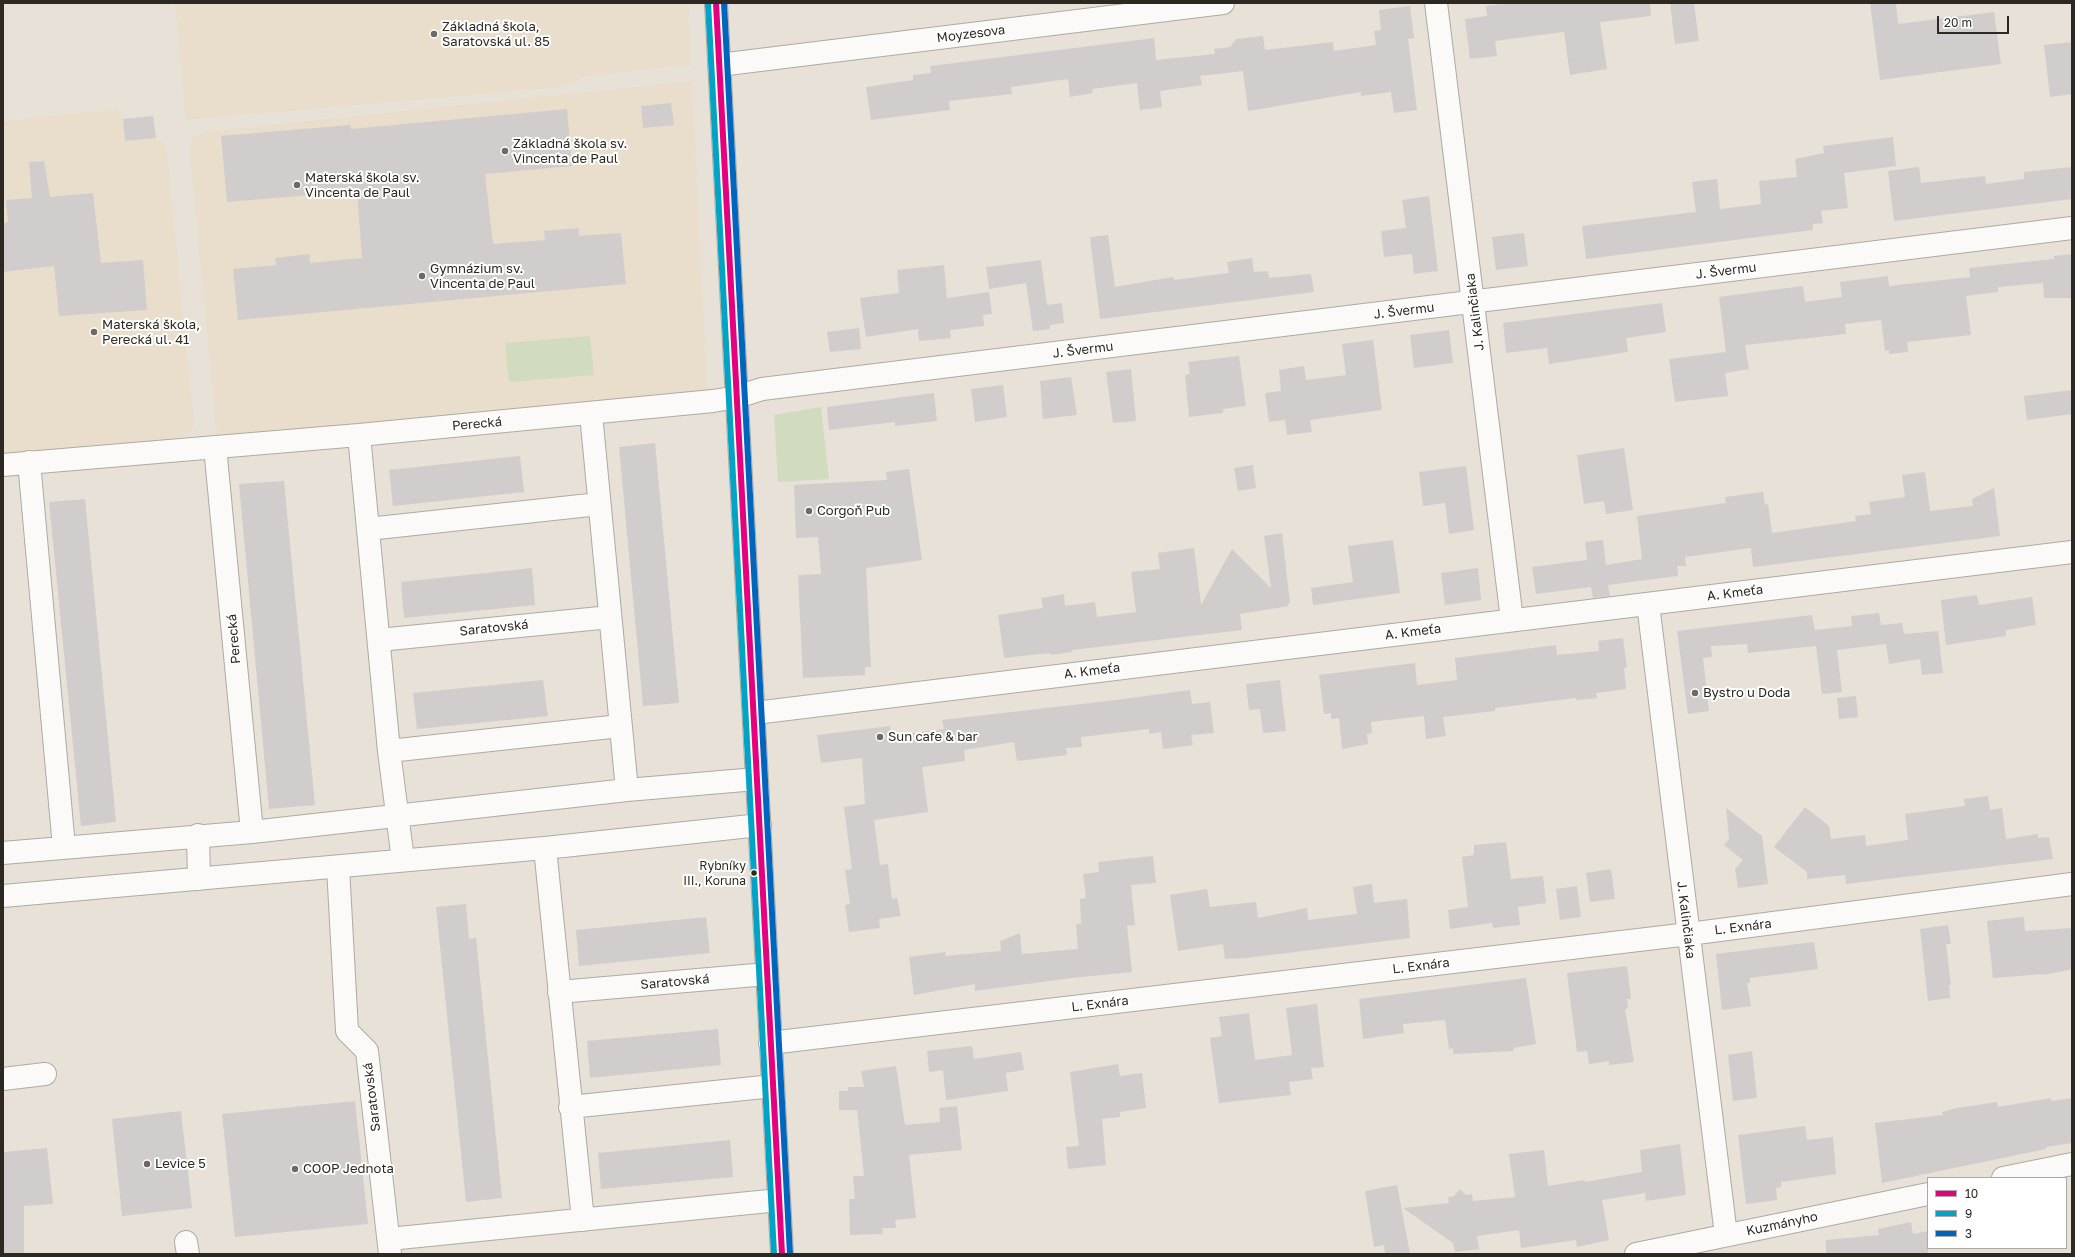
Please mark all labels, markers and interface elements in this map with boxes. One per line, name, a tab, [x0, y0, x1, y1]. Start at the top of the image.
scale bar	[1939, 8, 2011, 34]
text: 20 m	[1944, 15, 1972, 30]
place label: Základná škola, Saratovská ul. 85	[442, 19, 550, 50]
street label: Moyzesova	[936, 22, 1006, 46]
marker: Základná škola, Saratovská ul. 85	[429, 29, 439, 39]
place label: Základná škola sv. Vincenta de Paul	[513, 136, 627, 167]
marker: Základná škola sv. Vincenta de Paul	[500, 146, 510, 156]
place label: Materská škola sv. Vincenta de Paul	[305, 170, 420, 201]
marker: Materská škola sv. Vincenta de Paul	[292, 180, 302, 190]
street label: J. Švermu	[1695, 260, 1757, 282]
place label: Gymnázium sv. Vincenta de Paul	[430, 261, 535, 292]
marker: Gymnázium sv. Vincenta de Paul	[417, 271, 427, 281]
street label: J. Kalinčiaka	[1462, 272, 1488, 352]
street label: J. Švermu	[1373, 300, 1435, 322]
place label: Materská škola, Perecká ul. 41	[102, 317, 200, 348]
marker: Materská škola, Perecká ul. 41	[89, 327, 99, 337]
street label: J. Švermu	[1052, 339, 1114, 361]
street label: Perecká	[451, 414, 503, 434]
place label: Corgoň Pub	[817, 503, 890, 519]
marker: Corgoň Pub	[804, 506, 814, 516]
street label: A. Kmeťa	[1706, 582, 1764, 604]
street label: Perecká	[224, 613, 244, 665]
street label: Saratovská	[459, 617, 529, 639]
street label: A. Kmeťa	[1384, 621, 1442, 643]
street label: A. Kmeťa	[1063, 660, 1121, 682]
place label: Bystro u Doda	[1703, 685, 1790, 701]
marker: Bystro u Doda	[1690, 688, 1700, 698]
place label: Sun cafe & bar	[888, 729, 978, 745]
marker: Sun cafe & bar	[875, 732, 885, 742]
place label: Rybníky III., Koruna	[683, 859, 746, 887]
marker: Rybníky III., Koruna	[749, 868, 759, 878]
street label: J. Kalinčiaka	[1673, 880, 1699, 960]
street label: L. Exnára	[1714, 916, 1772, 938]
street label: L. Exnára	[1392, 955, 1450, 977]
street label: Saratovská	[640, 971, 710, 993]
street label: L. Exnára	[1071, 993, 1129, 1015]
street label: Saratovská	[360, 1062, 384, 1132]
place label: Levice 5	[155, 1156, 206, 1172]
marker: Levice 5	[142, 1159, 152, 1169]
place label: COOP Jednota	[303, 1161, 394, 1177]
marker: COOP Jednota	[290, 1164, 300, 1174]
legend	[1927, 1177, 2067, 1249]
text: 10	[1965, 1186, 1978, 1201]
text: 9	[1965, 1206, 1972, 1221]
street label: Kuzmányho	[1745, 1209, 1819, 1239]
text: 3	[1965, 1226, 1972, 1241]

